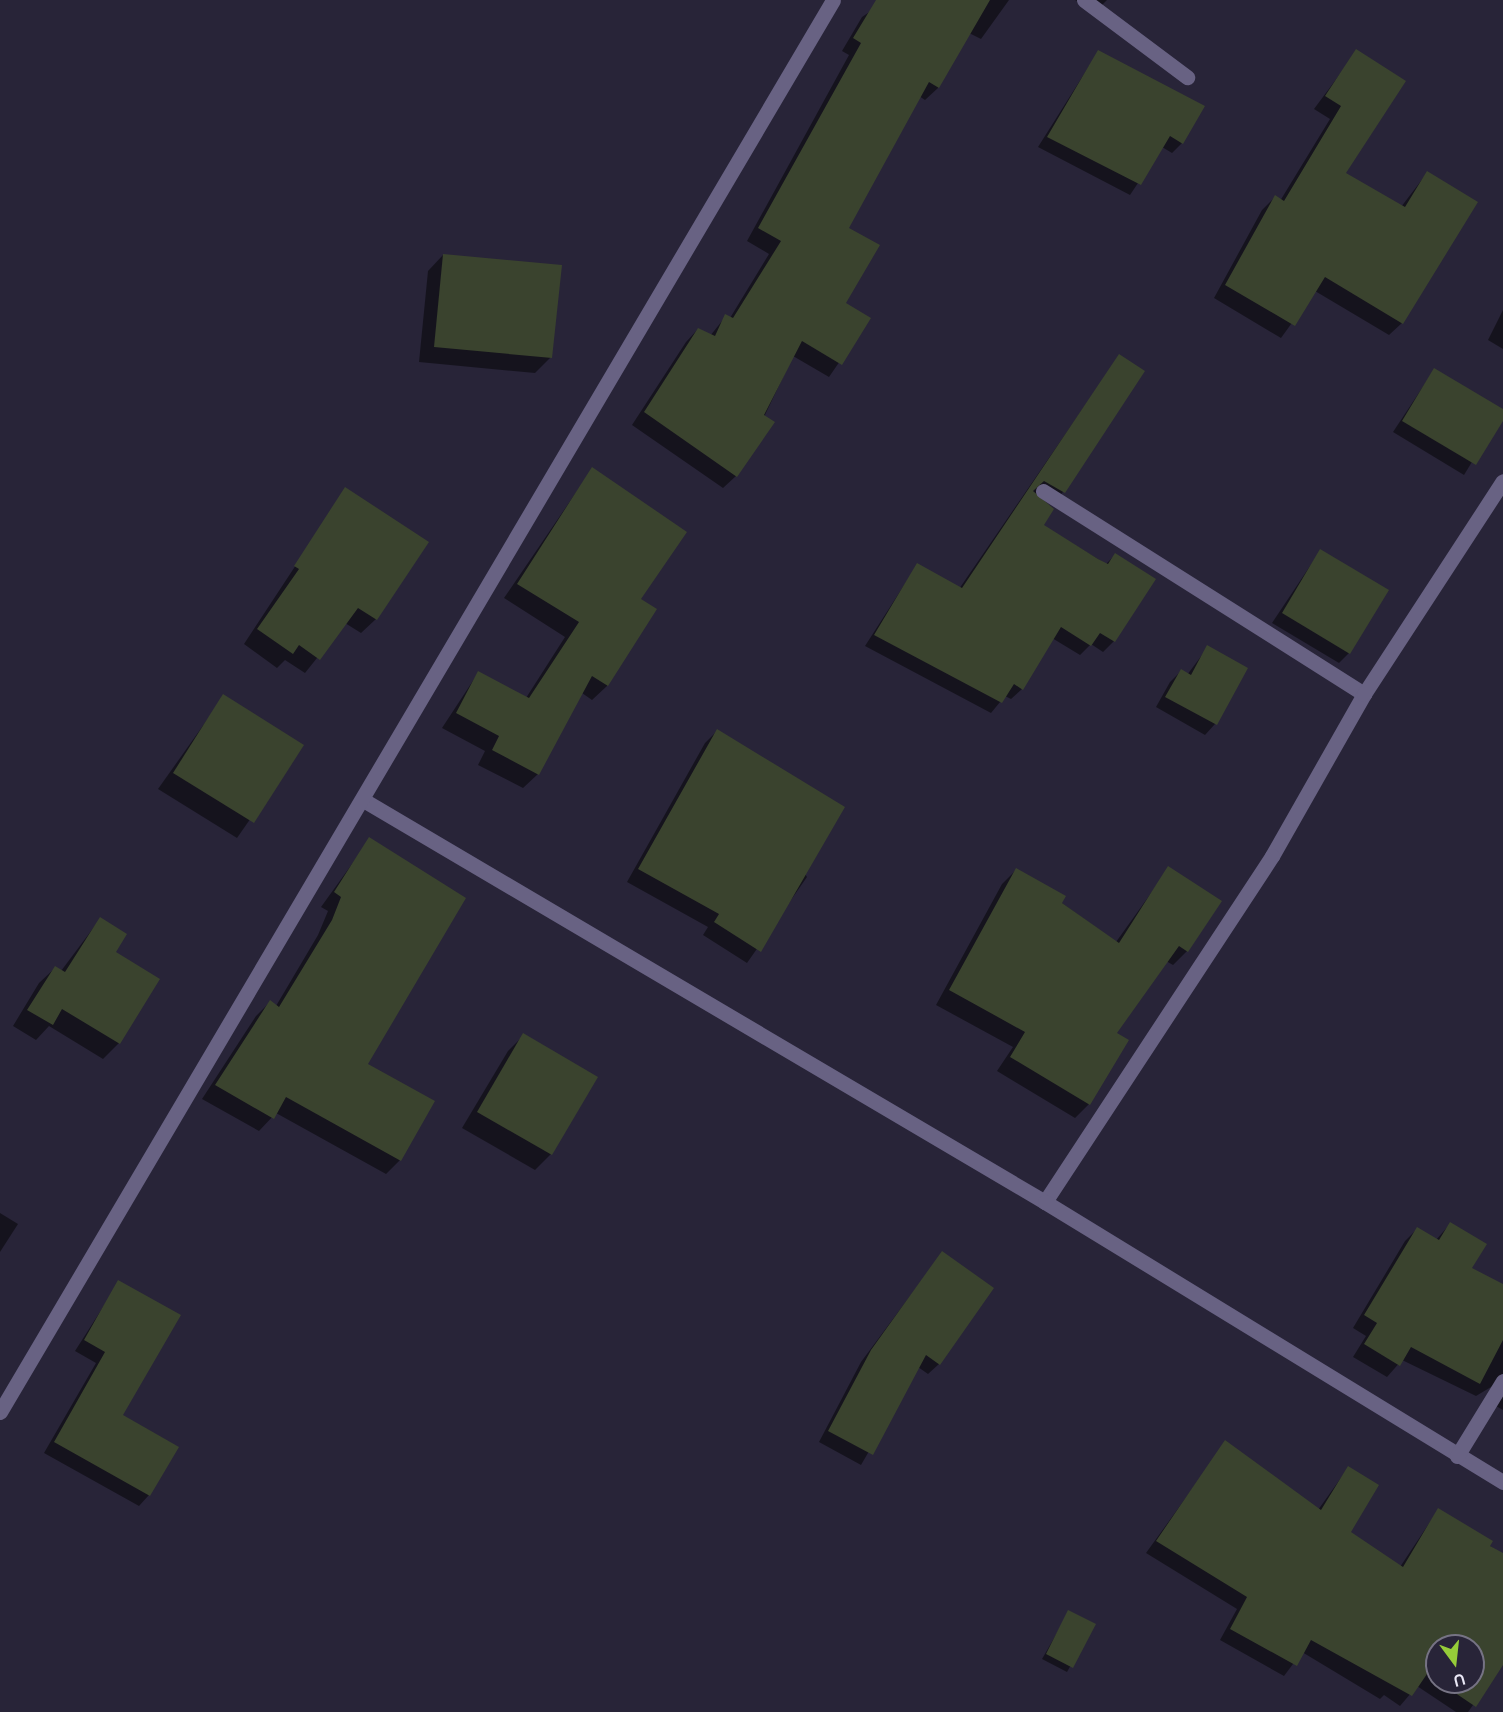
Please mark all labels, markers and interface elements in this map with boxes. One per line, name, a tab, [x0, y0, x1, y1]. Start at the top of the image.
north arrow	[1425, 1634, 1485, 1694]
text: U	[1451, 1669, 1467, 1691]

